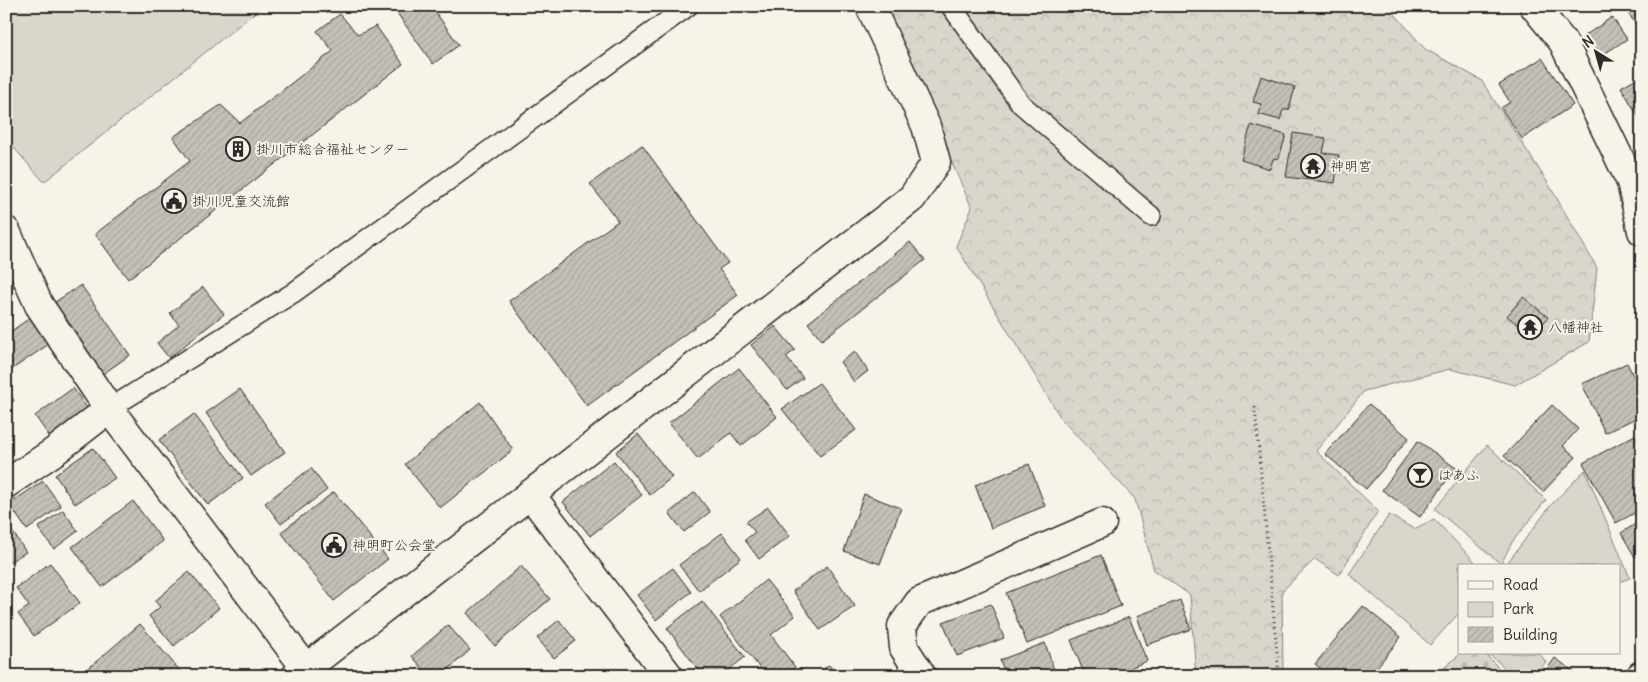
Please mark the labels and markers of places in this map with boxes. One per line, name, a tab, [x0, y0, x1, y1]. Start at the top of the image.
building icon: 掛川市総合福祉センター	[225, 136, 251, 162]
place label: 掛川市総合福祉センター	[256, 140, 409, 158]
temple icon: 神明宮	[1300, 153, 1326, 179]
place label: 神明宮	[1330, 157, 1372, 175]
public building icon: 掛川児童交流館	[161, 188, 187, 214]
place label: 掛川児童交流館	[192, 192, 290, 210]
temple icon: 八幡神社	[1517, 314, 1543, 340]
place label: 八幡神社	[1548, 318, 1604, 336]
bar icon: はあふ	[1407, 462, 1433, 488]
place label: はあふ	[1438, 466, 1480, 484]
public building icon: 神明町公会堂	[321, 532, 347, 558]
place label: 神明町公会堂	[352, 536, 436, 554]

